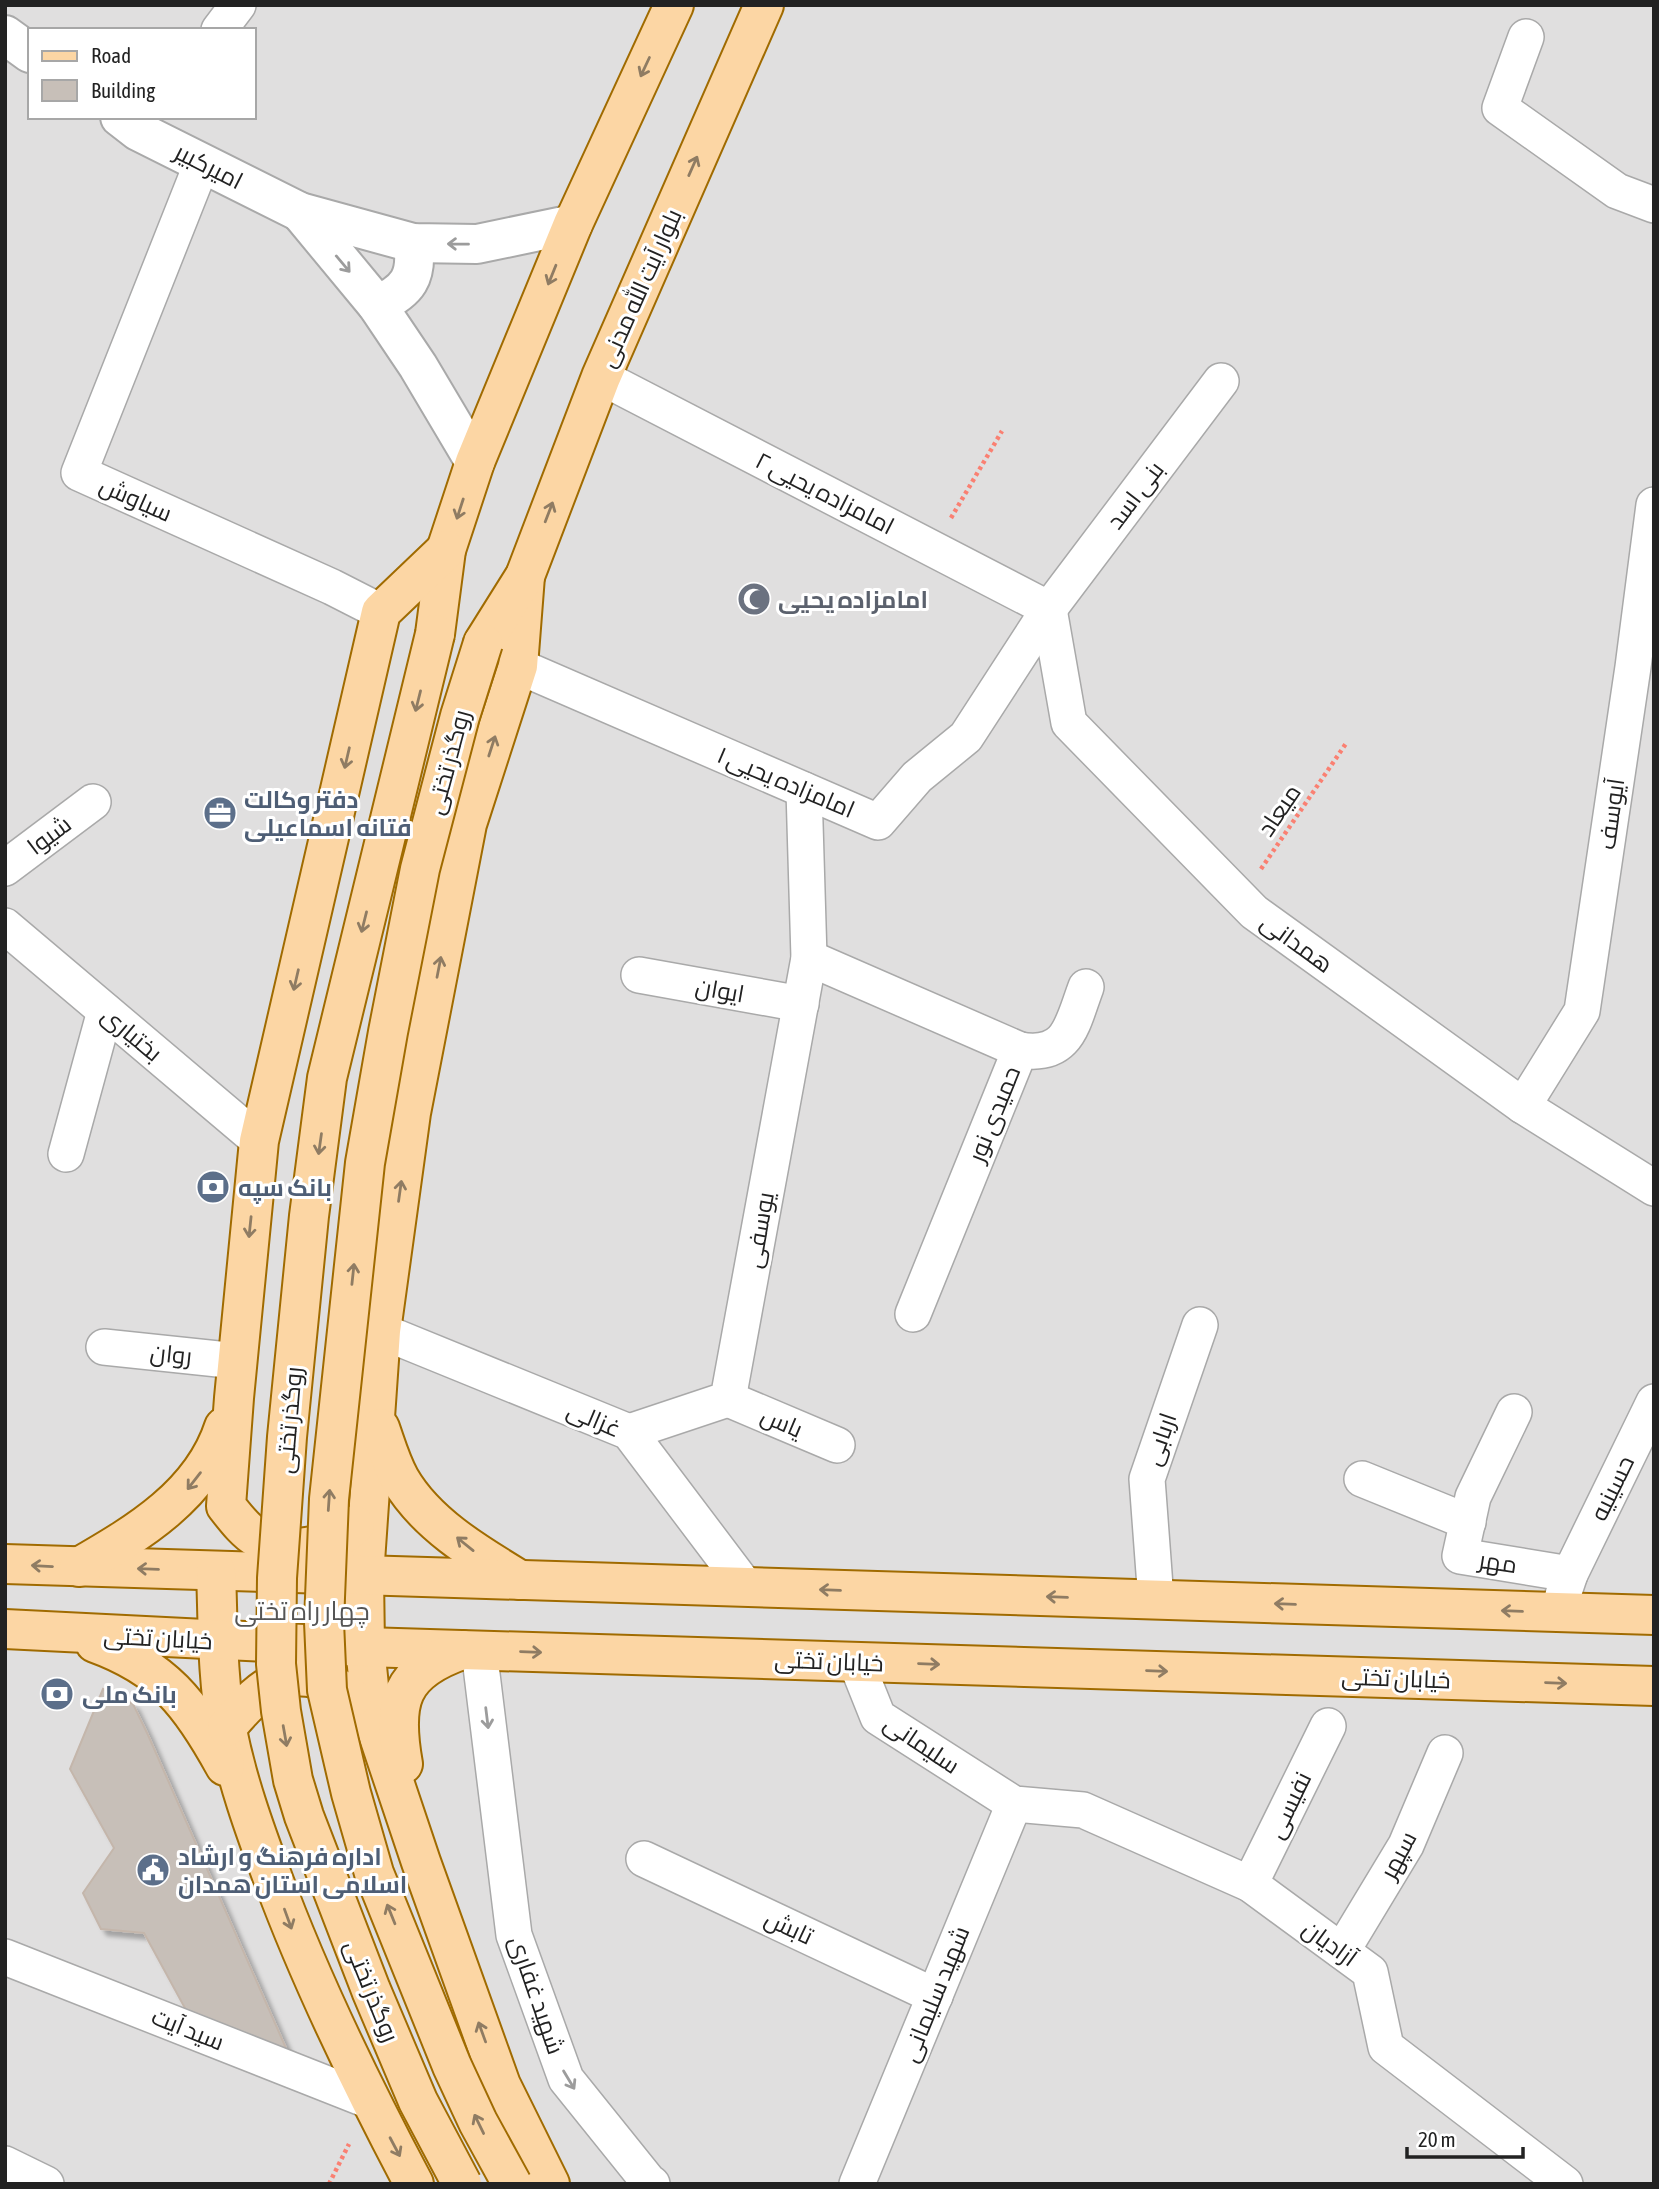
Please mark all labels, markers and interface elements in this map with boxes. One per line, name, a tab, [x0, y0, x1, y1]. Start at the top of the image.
legend	[28, 28, 256, 119]
text: Road	[91, 43, 131, 67]
one-way arrow	[638, 56, 651, 77]
text: Building	[91, 78, 155, 102]
street label: امیرکبیر	[169, 137, 247, 194]
one-way arrow	[687, 156, 700, 177]
street label: بلوار آیت الله مدنی	[591, 204, 688, 372]
one-way arrow	[447, 237, 470, 250]
one-way arrow	[336, 255, 351, 273]
one-way arrow	[545, 264, 558, 285]
street label: امامزاده یحیی ۲	[751, 446, 899, 540]
street label: بنی اسد	[1101, 456, 1170, 535]
street label: سیاوش	[95, 471, 176, 528]
one-way arrow	[453, 498, 465, 520]
one-way arrow	[544, 501, 557, 523]
mosque icon: امامزاده یحیی	[735, 580, 773, 618]
place label: امامزاده یحیی	[778, 586, 928, 614]
one-way arrow	[411, 689, 425, 712]
street label: روگذر تختی	[421, 707, 476, 818]
one-way arrow	[486, 735, 499, 757]
street label: امامزاده یحیی ۱	[713, 741, 859, 824]
one-way arrow	[340, 746, 354, 769]
street label: آیوسف	[1593, 776, 1629, 851]
street label: میعاد	[1252, 779, 1306, 841]
place label: دفتر وکالت فتانه اسماعیلی	[244, 786, 412, 842]
office icon: دفتر وکالت فتانه اسماعیلی	[201, 794, 239, 832]
street label: شیوا	[22, 810, 76, 860]
street label: همدانی	[1255, 908, 1338, 979]
one-way arrow	[357, 910, 370, 932]
one-way arrow	[433, 956, 447, 979]
one-way arrow	[289, 968, 302, 991]
street label: ایوان	[693, 972, 747, 1009]
street label: بختیاری	[96, 1001, 167, 1068]
street label: حمیدی نور	[962, 1062, 1026, 1168]
one-way arrow	[313, 1132, 326, 1155]
bank icon: بانک سپه	[194, 1168, 232, 1206]
place label: بانک سپه	[238, 1174, 332, 1204]
one-way arrow	[394, 1180, 407, 1203]
street label: یوسفی	[739, 1189, 780, 1270]
one-way arrow	[244, 1215, 257, 1238]
one-way arrow	[347, 1263, 360, 1286]
street label: روان	[149, 1338, 193, 1371]
street label: روگذر تختی	[271, 1365, 308, 1475]
street label: غزالی	[563, 1396, 625, 1443]
street label: یاس	[757, 1401, 807, 1444]
street label: اربابی	[1138, 1409, 1182, 1469]
street label: حسینیه	[1585, 1451, 1639, 1525]
one-way arrow	[186, 1471, 201, 1489]
one-way arrow	[323, 1490, 336, 1512]
one-way arrow	[456, 1536, 474, 1552]
street label: مهر	[1475, 1545, 1519, 1579]
one-way arrow	[31, 1559, 54, 1572]
one-way arrow	[137, 1563, 160, 1576]
one-way arrow	[819, 1583, 842, 1596]
one-way arrow	[1046, 1590, 1069, 1603]
district label: چهار راه تختی	[234, 1596, 370, 1628]
one-way arrow	[1273, 1597, 1296, 1610]
one-way arrow	[1501, 1604, 1524, 1617]
street label: خیابان تختی	[103, 1622, 213, 1655]
one-way arrow	[519, 1645, 542, 1658]
street label: خیابان تختی	[774, 1646, 884, 1677]
one-way arrow	[918, 1657, 941, 1671]
street label: خیابان تختی	[1341, 1663, 1451, 1694]
one-way arrow	[1145, 1664, 1168, 1678]
bank icon: بانک ملی	[38, 1675, 76, 1713]
one-way arrow	[1544, 1677, 1567, 1690]
place label: بانک ملی	[82, 1681, 177, 1709]
one-way arrow	[481, 1706, 494, 1729]
street label: سلیمانی	[879, 1709, 965, 1780]
one-way arrow	[279, 1724, 292, 1747]
street label: نفیسی	[1261, 1767, 1318, 1843]
street label: سپهر	[1373, 1827, 1423, 1886]
place label: اداره فرهنگ و ارشاد اسلامی استان همدان	[178, 1843, 407, 1899]
public building icon: اداره فرهنگ و ارشاد اسلامی استان همدان	[134, 1851, 172, 1889]
one-way arrow	[383, 1904, 396, 1926]
street label: تابش	[760, 1904, 818, 1951]
one-way arrow	[283, 1908, 295, 1930]
street label: آزادیان	[1297, 1914, 1363, 1973]
street label: شهید سلیمانی	[895, 1922, 975, 2066]
street label: شهید غفاری	[503, 1932, 570, 2058]
street label: روگذر تختی	[338, 1936, 405, 2046]
street label: سید آیت	[148, 2002, 228, 2056]
one-way arrow	[475, 2022, 487, 2044]
one-way arrow	[562, 2070, 576, 2090]
one-way arrow	[472, 2114, 486, 2135]
scale bar	[1407, 2116, 1522, 2160]
text: 20 m	[1418, 2127, 1456, 2151]
one-way arrow	[388, 2137, 402, 2157]

